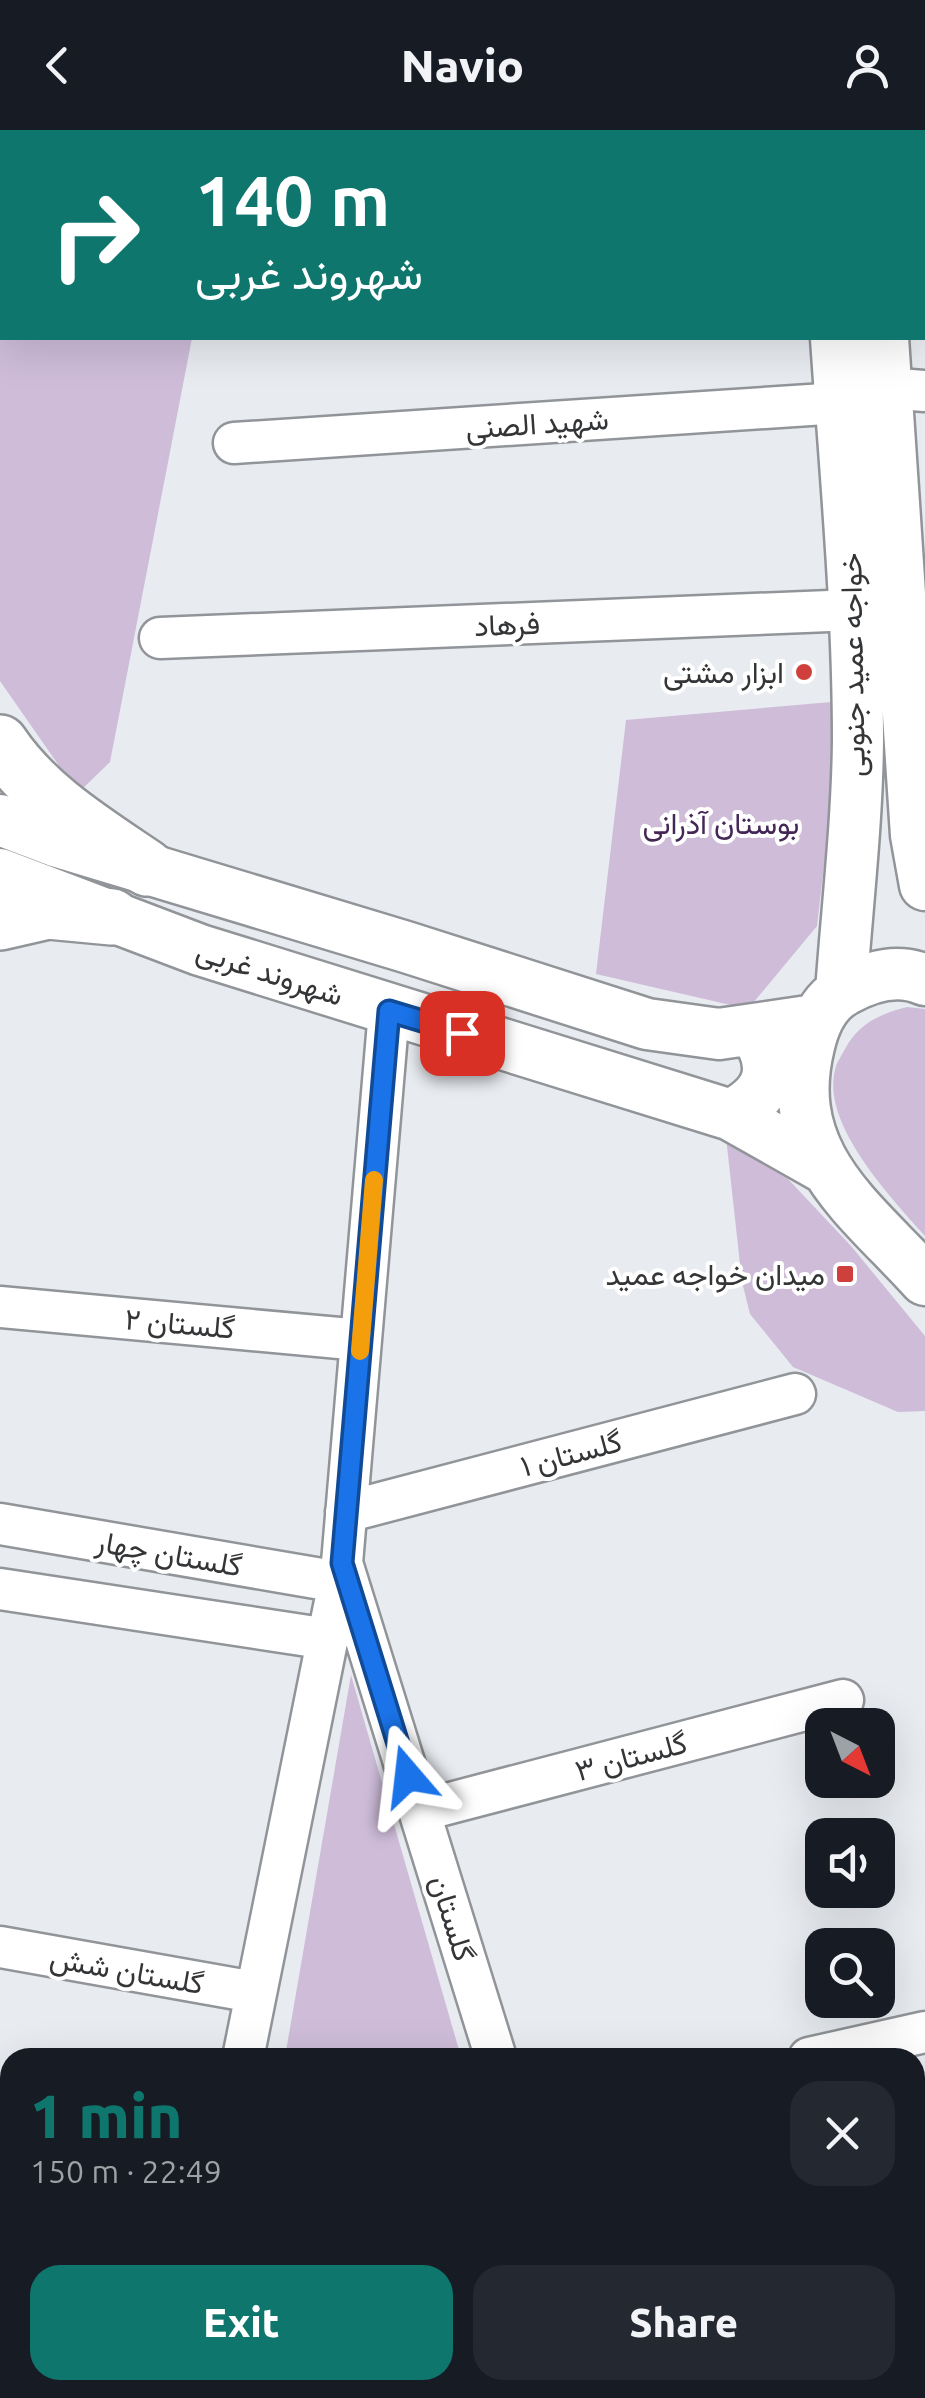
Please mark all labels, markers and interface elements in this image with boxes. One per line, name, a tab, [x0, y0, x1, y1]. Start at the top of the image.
icon: back	[30, 38, 85, 93]
icon: person	[840, 38, 895, 93]
text: Navio	[401, 40, 524, 91]
text: 140 m	[195, 161, 390, 239]
icon: right	[30, 170, 160, 300]
text: شهروند غربی	[195, 247, 423, 298]
street label: شهید الصنی	[464, 401, 610, 447]
street label: خواجه عمید جنوبی	[833, 553, 873, 777]
street label: فرهاد	[473, 606, 541, 644]
place label: ابزار مشتی	[663, 655, 784, 691]
marker: ابزار مشتی	[793, 661, 815, 683]
park label: بوستان آذرانی	[643, 806, 799, 842]
street label: شهروند غربی	[192, 932, 348, 1014]
pin	[420, 991, 505, 1076]
icon: arrive	[435, 1006, 490, 1061]
place label: میدان خواجه عمید	[605, 1257, 825, 1293]
marker: میدان خواجه عمید	[834, 1263, 856, 1285]
street label: گلستان ۲	[124, 1301, 236, 1345]
street label: گلستان ۱	[517, 1423, 625, 1483]
street label: گلستان چهار	[92, 1523, 245, 1587]
north arrow	[805, 1708, 895, 1798]
map controls	[805, 1708, 895, 2018]
position arrow	[356, 1724, 460, 1828]
street label: گلستان ۳	[571, 1725, 691, 1787]
button: sound	[805, 1818, 895, 1908]
street label: گلستان	[424, 1871, 482, 1965]
button: search	[805, 1928, 895, 2018]
street label: گلستان شش	[47, 1940, 206, 2002]
button: close	[790, 2081, 895, 2186]
text: 1 min	[30, 2082, 183, 2149]
text: 150 m · 22:49	[30, 2153, 222, 2189]
button: Exit	[30, 2265, 453, 2380]
button: Share	[473, 2265, 895, 2380]

